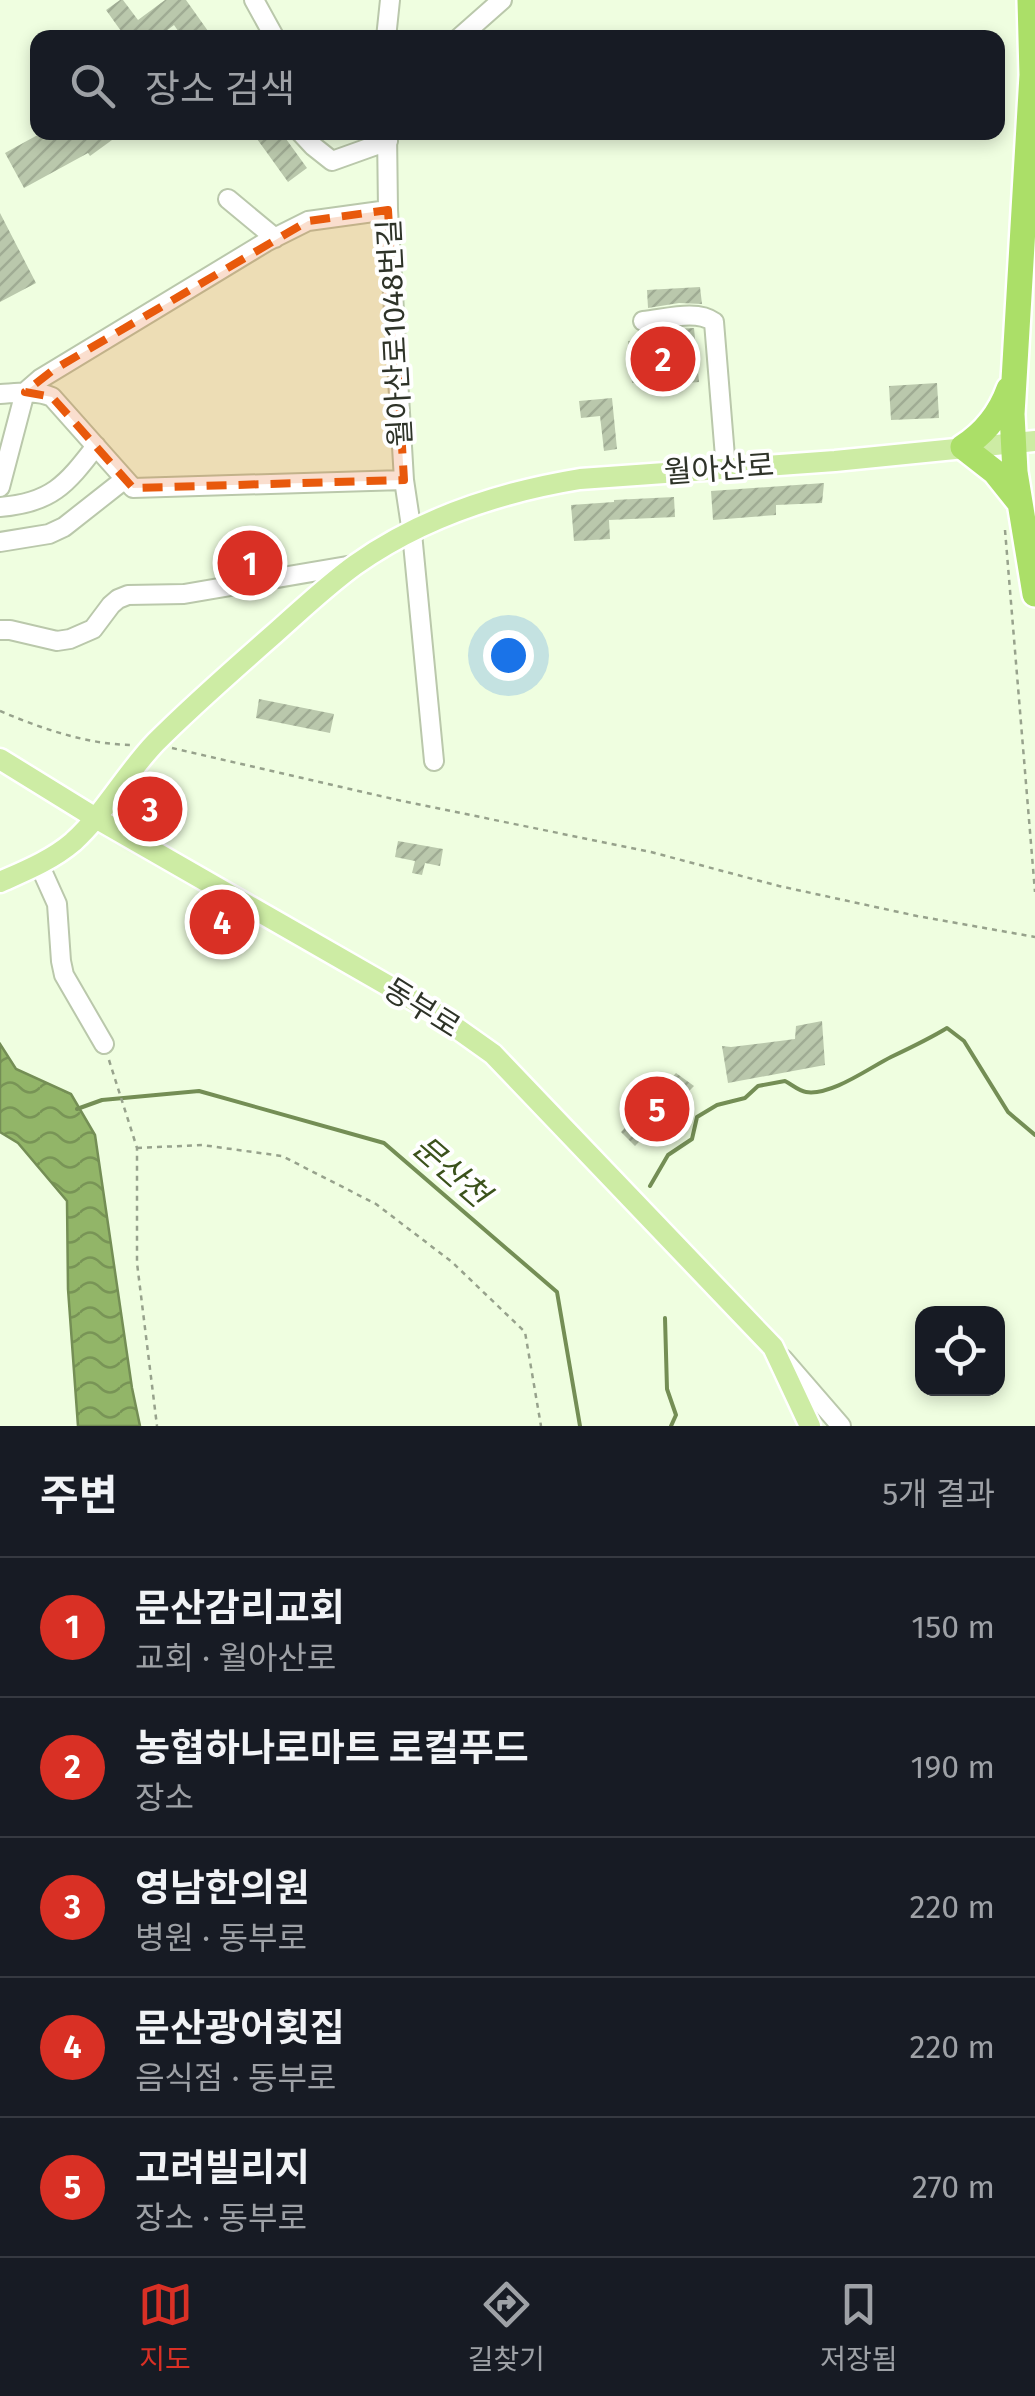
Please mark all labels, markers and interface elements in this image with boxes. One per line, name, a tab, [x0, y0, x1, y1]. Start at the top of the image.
search box	[30, 30, 1005, 140]
icon: search	[65, 58, 120, 113]
text: 장소 검색	[145, 66, 295, 112]
street label: 월아산로1048번길	[371, 218, 419, 448]
pin: 2	[630, 322, 696, 396]
street label: 월아산로	[663, 447, 775, 491]
pin: 1	[218, 526, 282, 600]
your location	[483, 630, 534, 681]
pin: 3	[118, 772, 182, 846]
pin: 4	[190, 884, 254, 960]
street label: 동부로	[377, 971, 467, 1045]
pin: 5	[624, 1072, 690, 1146]
water label: 문산천	[405, 1128, 499, 1217]
map controls	[915, 1306, 1005, 1396]
button: locate	[915, 1306, 1005, 1396]
text: 주변	[40, 1471, 117, 1521]
text: 5개 결과	[882, 1475, 995, 1513]
text: 문산감리교회	[135, 1585, 345, 1631]
text: 1	[65, 1608, 80, 1646]
text: 150 m	[911, 1608, 995, 1646]
text: 교회 · 월아산로	[135, 1639, 336, 1677]
text: 농협하나로마트 로컬푸드	[135, 1725, 529, 1771]
text: 2	[64, 1748, 81, 1786]
text: 190 m	[911, 1748, 995, 1786]
text: 장소	[135, 1779, 194, 1817]
text: 영남한의원	[135, 1865, 310, 1911]
text: 3	[64, 1888, 81, 1926]
text: 220 m	[910, 1888, 995, 1926]
text: 병원 · 동부로	[135, 1919, 307, 1957]
text: 문산광어횟집	[135, 2005, 345, 2051]
text: 4	[63, 2028, 82, 2066]
text: 220 m	[910, 2028, 995, 2066]
text: 음식점 · 동부로	[135, 2059, 336, 2097]
text: 고려빌리지	[135, 2145, 310, 2191]
text: 5	[64, 2168, 81, 2206]
text: 270 m	[912, 2168, 995, 2206]
text: 장소 · 동부로	[135, 2199, 307, 2237]
tab: 지도	[138, 2277, 193, 2377]
tab: 길찾기	[468, 2277, 545, 2377]
tab: 저장됨	[820, 2277, 897, 2377]

